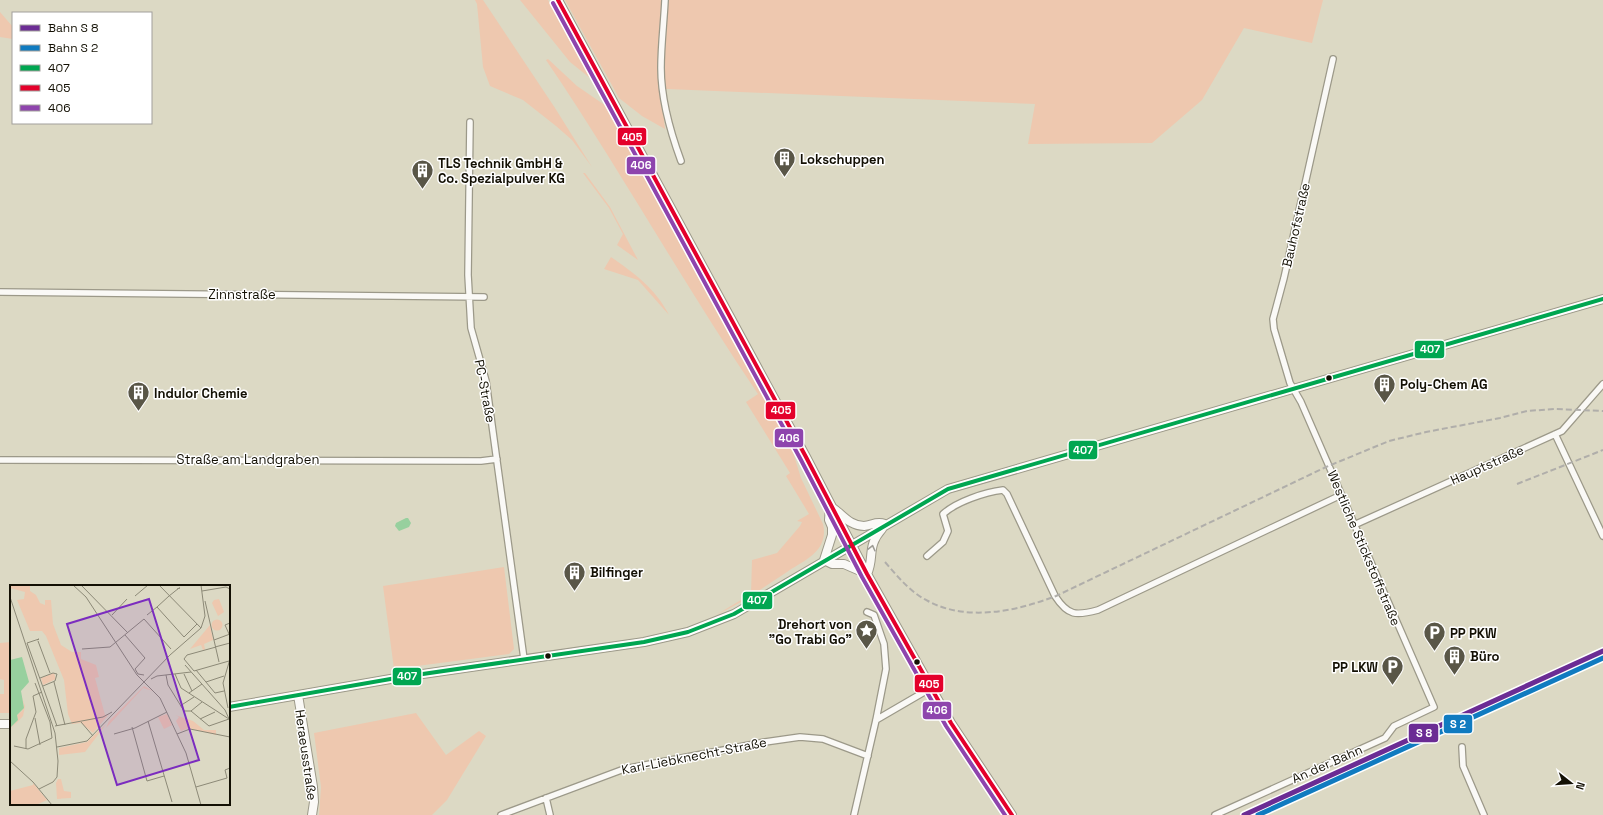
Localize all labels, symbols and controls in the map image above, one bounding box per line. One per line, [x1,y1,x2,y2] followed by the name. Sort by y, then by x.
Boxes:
[12,12,152,124] legend
[48,20,99,36] text: Bahn S 8
[48,40,98,56] text: Bahn S 2
[48,60,70,76] text: 407
[48,80,70,96] text: 405
[48,100,71,116] text: 406
[617,127,647,146] line badge: 405
[622,130,643,144] text: 405
[771,146,797,179] building icon: Lokschuppen
[800,151,885,168] place label: Lokschuppen
[438,155,565,187] place label: TLS Technik GmbH & Co. Spezialpulver KG
[626,156,656,175] line badge: 406
[410,157,436,190] building icon: TLS Technik GmbH & Co. Spezialpulver KG
[631,158,652,172] text: 406
[1278,181,1314,269] street label: Bauhofstraße
[208,286,276,303] street label: Zinnstraße
[1414,340,1445,359] line badge: 407
[1420,342,1440,356] text: 407
[471,358,499,424] street label: PC-Straße
[1372,371,1398,404] building icon: Poly-Chem AG
[1324,373,1334,383] unlabelled marker
[1400,376,1488,393] place label: Poly-Chem AG
[125,380,151,413] building icon: Indulor Chemie
[154,385,248,402] place label: Indulor Chemie
[765,401,796,420] line badge: 405
[771,403,792,417] text: 405
[774,428,804,448] line badge: 406
[779,431,800,445] text: 406
[1068,440,1098,460] line badge: 407
[1448,441,1526,489] street label: Hauptstraße
[1073,443,1093,457] text: 407
[177,451,319,468] street label: Straße am Landgraben
[1324,468,1404,628] street label: Westliche Stickstoffstraße
[867,544,875,551] one-way arrow
[561,559,587,592] building icon: Bilfinger
[590,564,643,581] place label: Bilfinger
[10,585,230,805] inset map
[742,591,773,610] line badge: 407
[747,593,767,607] text: 407
[769,616,852,648] place label: Drehort von "Go Trabi Go"
[854,618,880,651] place icon: Drehort von "Go Trabi Go"
[1422,620,1448,653] parking icon: PP PKW
[1450,625,1497,642] place label: PP PKW
[1442,643,1468,676] building icon: Büro
[1470,648,1500,665] place label: Büro
[543,651,553,661] unlabelled marker
[1380,654,1406,687] parking icon: PP LKW
[912,657,922,667] unlabelled marker
[1332,659,1378,676] place label: PP LKW
[392,667,422,686] line badge: 407
[397,669,417,683] text: 407
[914,674,944,693] line badge: 405
[919,677,940,691] text: 405
[922,701,952,720] line badge: 406
[927,703,948,717] text: 406
[291,709,321,801] street label: Heraeusstraße
[1443,714,1473,734] line badge: S 2
[1450,717,1466,731] text: S 2
[1408,723,1439,743] line badge: S 8
[1416,726,1432,740] text: S 8
[620,734,768,778] street label: Karl-Liebknecht-Straße
[1289,741,1365,787] street label: An der Bahn
[1551,763,1591,803] north arrow
[1573,780,1588,791] text: N

